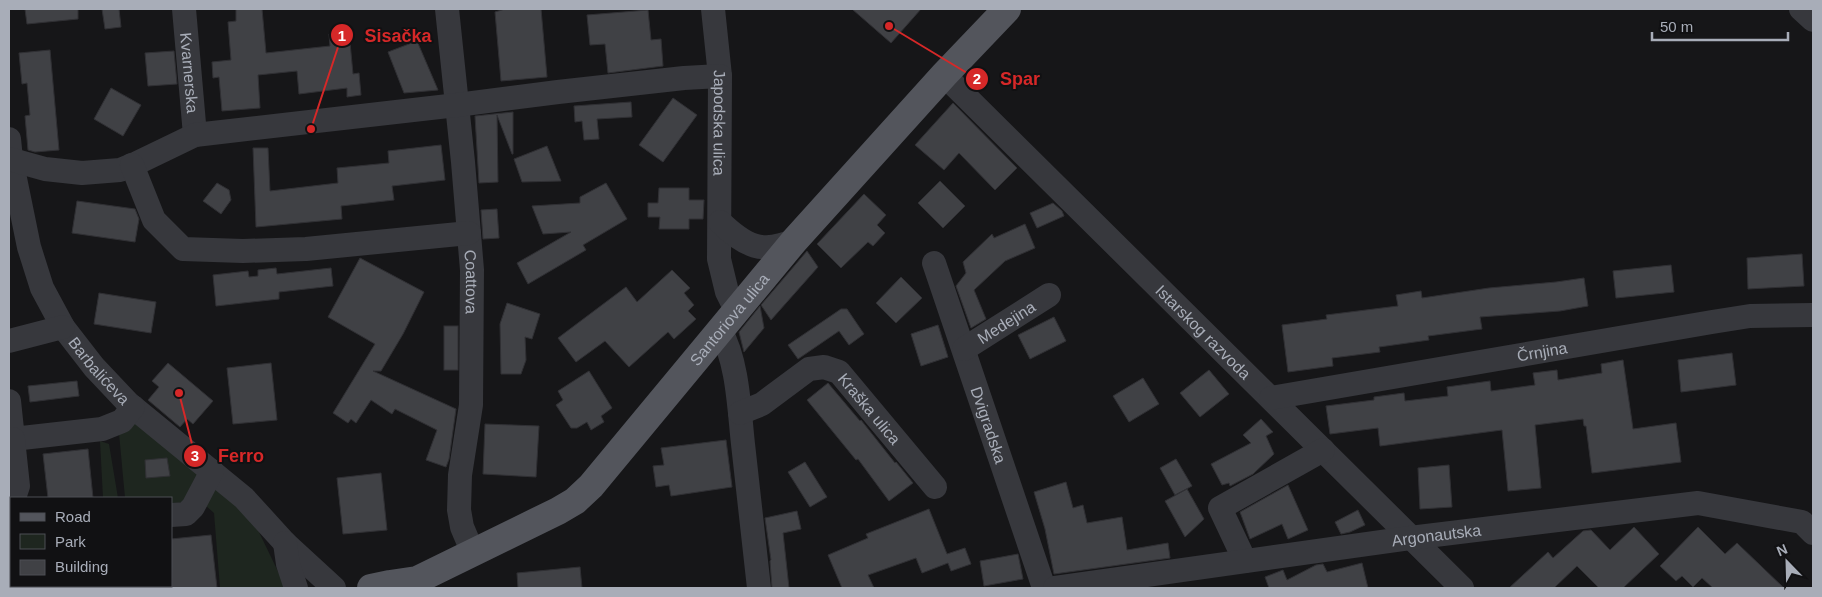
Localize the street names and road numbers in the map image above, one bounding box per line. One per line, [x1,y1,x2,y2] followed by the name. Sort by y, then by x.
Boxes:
[178,32,202,114] street label: Kvarnerska
[711,69,729,176] street label: Japodska ulica
[462,249,480,314] street label: Coattova
[686,270,772,369] street label: Santoriova ulica
[1152,281,1254,382] street label: Istarskog razvoda
[974,298,1038,347] street label: Medejina
[65,334,133,408] street label: Barbalićeva
[1515,339,1569,364] street label: Črnjina
[835,370,904,448] street label: Kraška ulica
[968,384,1010,466] street label: Dvigradska
[1391,521,1482,549] street label: Argonautska

